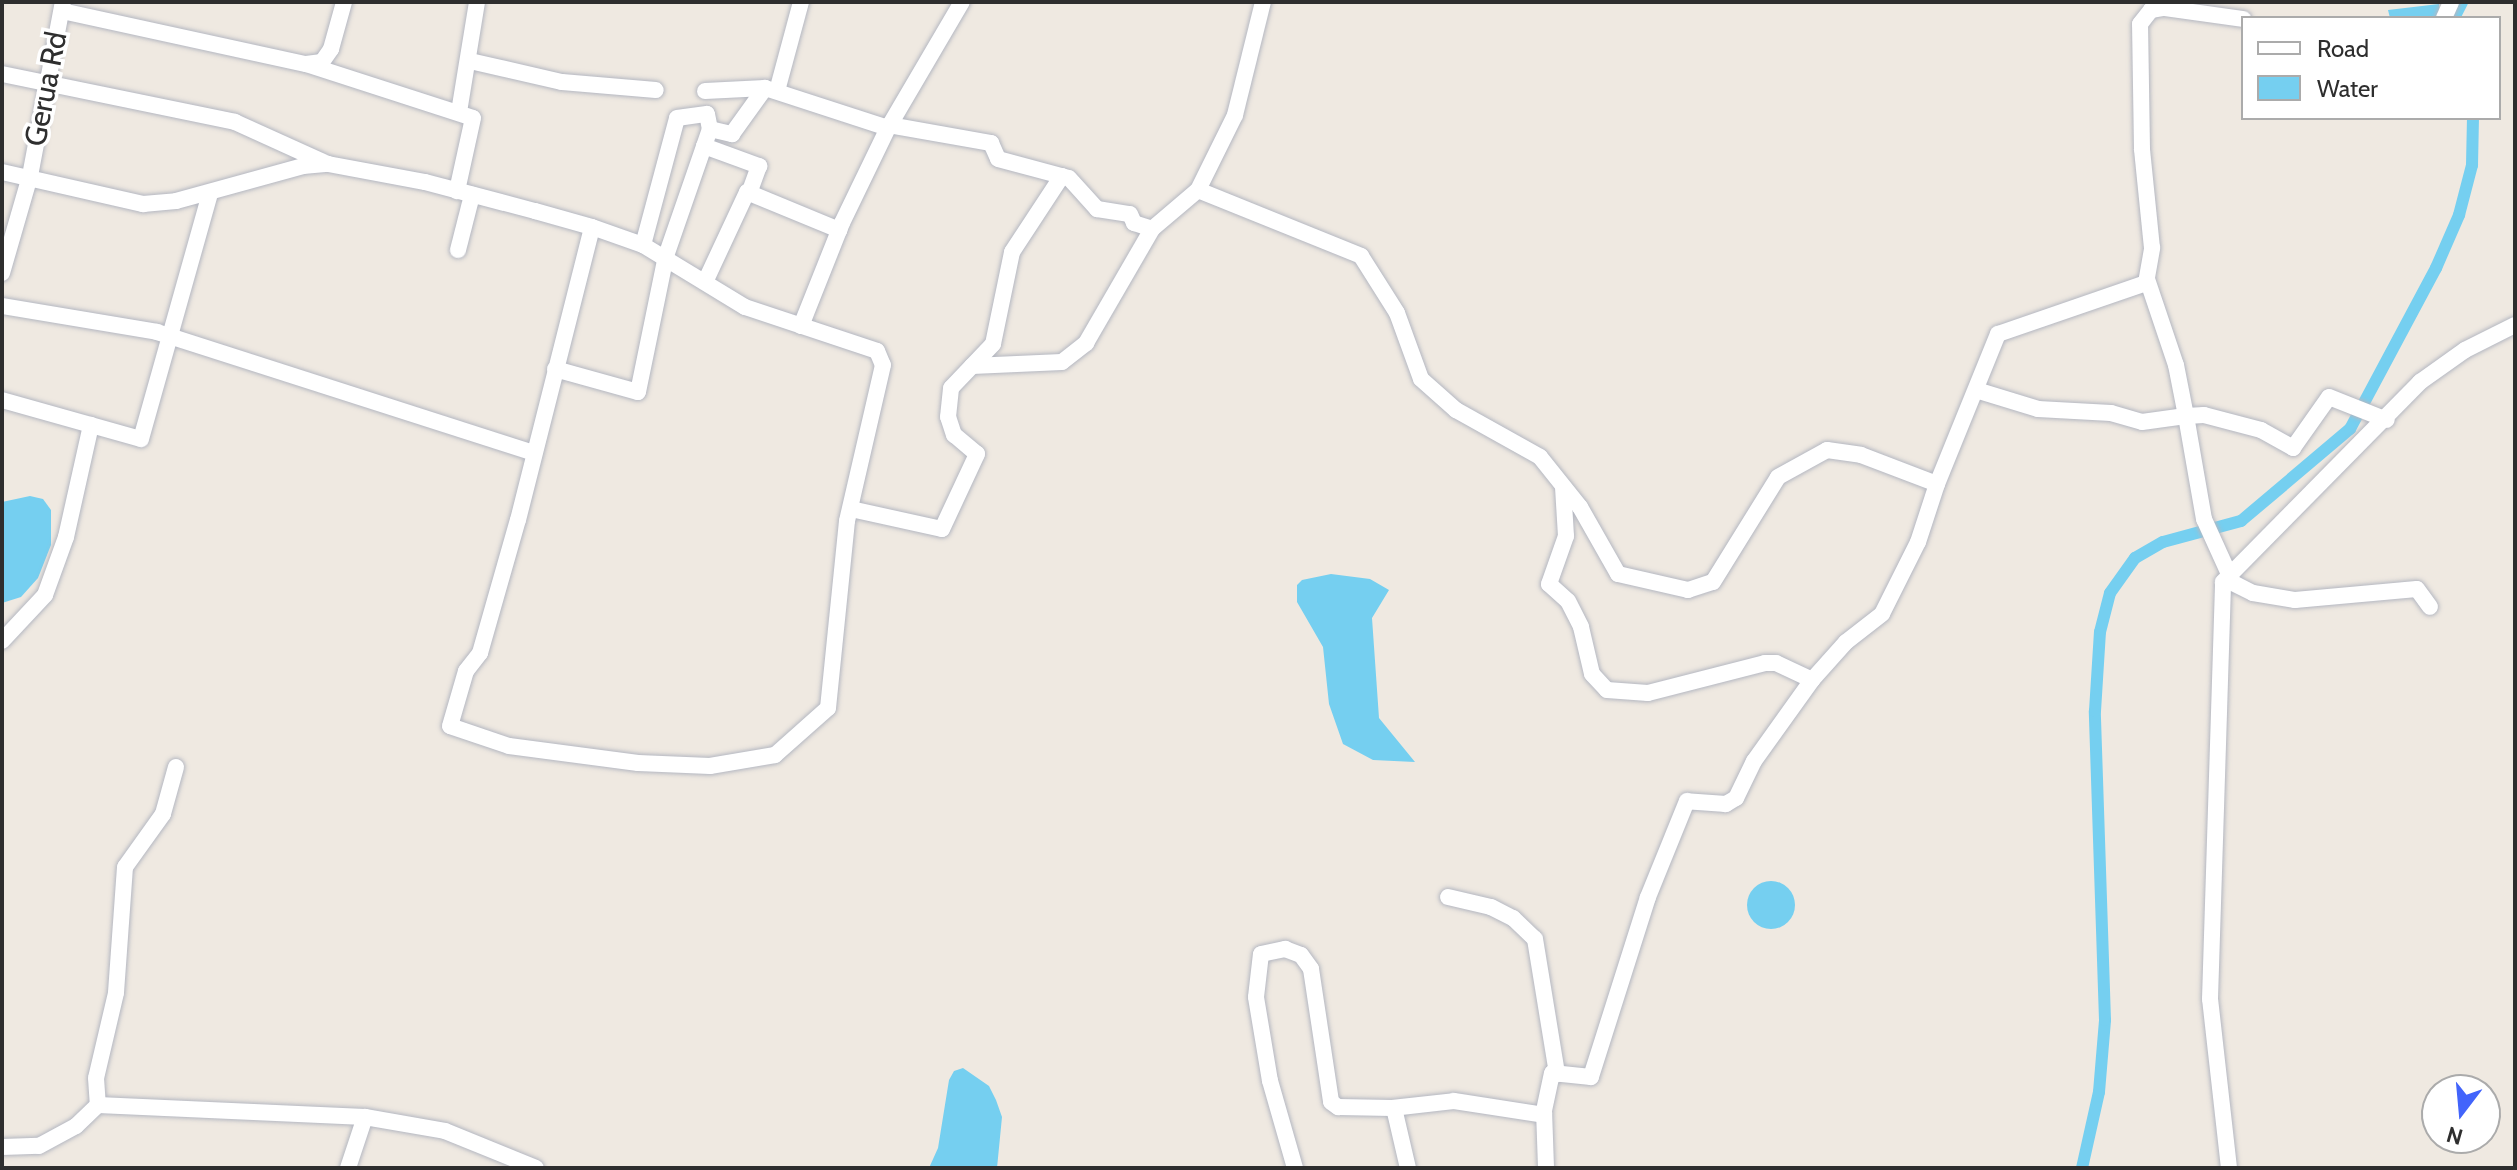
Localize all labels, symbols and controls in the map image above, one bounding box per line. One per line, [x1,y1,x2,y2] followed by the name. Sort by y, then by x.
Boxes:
[2241,16,2501,120] legend
[17,29,75,149] street label: Gerua Rd
[2317,34,2369,63] text: Road
[2317,74,2378,103] text: Water
[2421,1074,2501,1154] north arrow
[2444,1121,2466,1151] text: N

